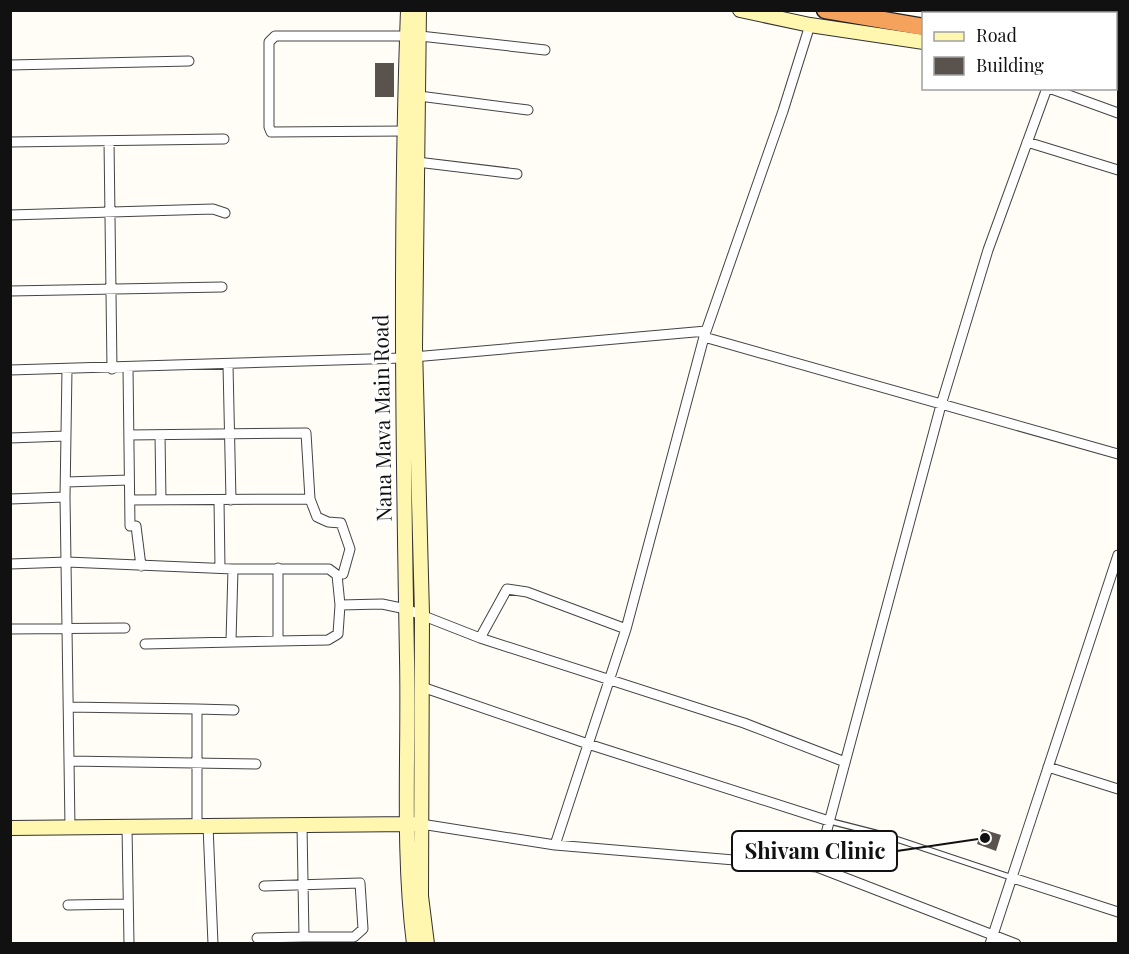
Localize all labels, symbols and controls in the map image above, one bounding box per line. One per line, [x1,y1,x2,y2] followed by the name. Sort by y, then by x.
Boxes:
[922,12,1117,90] legend
[976,23,1017,47] text: Road
[976,53,1044,77] text: Building
[365,314,397,522] street label: Nana Mava Main Road
[732,831,897,871] callout: Shivam Clinic
[745,835,886,865] text: Shivam Clinic

